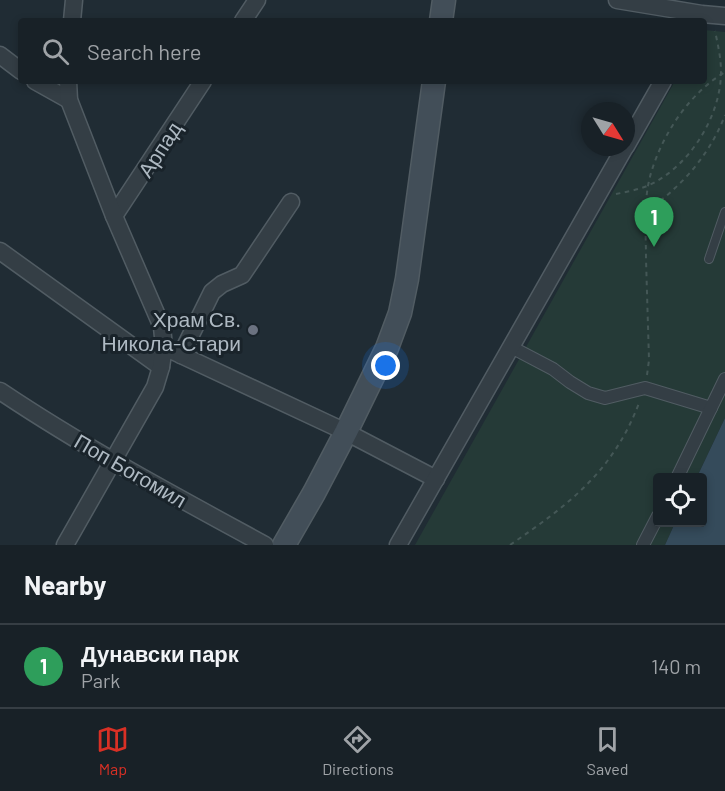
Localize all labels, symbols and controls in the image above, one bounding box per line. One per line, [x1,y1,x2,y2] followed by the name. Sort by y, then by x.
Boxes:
[18,18,707,84] search box
[39,35,72,68] icon: search
[87,38,201,64] text: Search here
[581,102,635,156] north arrow
[132,117,186,181] street label: Арпад
[634,198,674,247] pin: 1
[102,306,241,355] place label: Храм Св. Никола-Стари
[246,323,260,337] marker: Храм Св. Никола-Стари
[371,351,400,380] your location
[71,428,191,512] street label: Поп Богомил
[653,473,707,527] map controls
[653,473,707,527] button: locate
[24,569,106,600] text: Nearby
[81,640,239,666] text: Дунавски парк
[40,654,47,678] text: 1
[651,654,701,678] text: 140 m
[81,668,120,692] text: Park
[96,723,129,778] tab: Map
[322,723,394,778] tab: Directions
[587,723,629,778] tab: Saved

